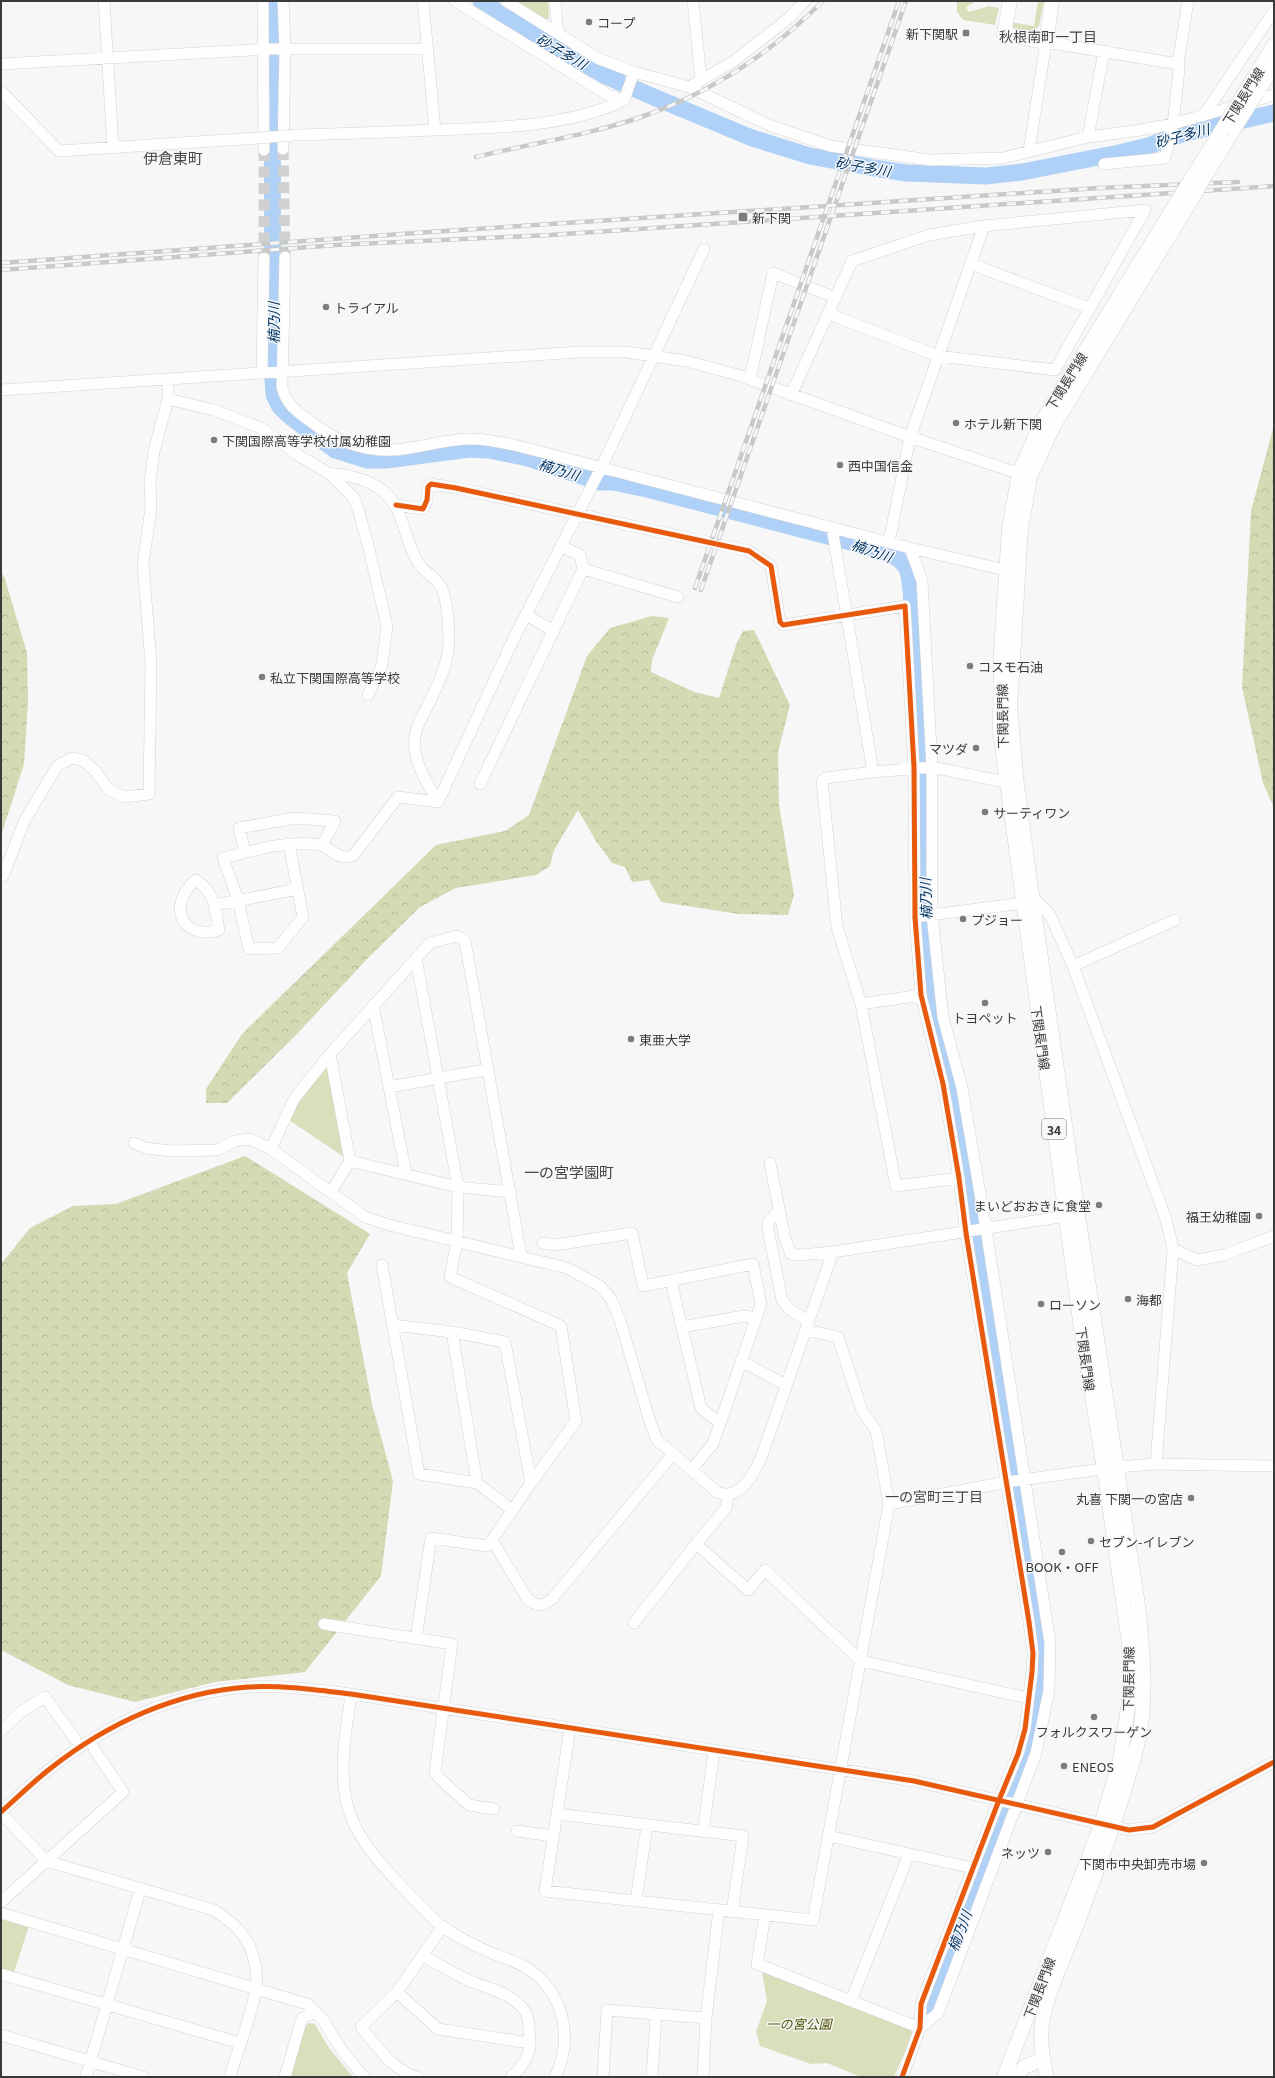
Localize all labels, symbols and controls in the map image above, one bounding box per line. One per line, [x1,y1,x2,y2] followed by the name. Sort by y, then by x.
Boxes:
[597,13,635,32] place label: コープ
[584,17,594,27] marker: コープ
[906,24,958,43] place label: 新下関駅
[999,26,1097,46] district label: 秋根南町一丁目
[533,28,593,75] water label: 砂子多川
[961,28,971,38] marker: 新下関駅
[1218,63,1268,129] street label: 下関長門線
[1152,118,1214,152] water label: 砂子多川
[143,147,203,168] district label: 伊倉東町
[834,151,894,181] water label: 砂子多川
[752,208,791,227] place label: 新下関
[737,211,749,223] marker: 新下関
[334,298,399,317] place label: トライアル
[263,300,283,344] water label: 楠乃川
[321,302,331,312] marker: トライアル
[1041,348,1091,414] street label: 下関長門線
[964,414,1042,433] place label: ホテル新下関
[951,418,961,428] marker: ホテル新下関
[222,431,391,450] place label: 下関国際高等学校付属幼稚園
[209,435,219,445] marker: 下関国際高等学校付属幼稚園
[536,453,584,485] water label: 楠乃川
[848,456,913,475] place label: 西中国信金
[835,460,845,470] marker: 西中国信金
[849,534,897,567] water label: 楠乃川
[978,657,1043,676] place label: コスモ石油
[965,661,975,671] marker: コスモ石油
[270,668,400,687] place label: 私立下関国際高等学校
[257,672,267,682] marker: 私立下関国際高等学校
[992,683,1012,749] street label: 下関長門線
[929,739,968,758] place label: マツダ
[971,743,981,753] marker: マツダ
[993,803,1070,822] place label: サーティワン
[980,807,990,817] marker: サーティワン
[914,876,936,920] water label: 楠乃川
[971,910,1023,929] place label: プジョー
[958,914,968,924] marker: プジョー
[980,998,990,1008] marker: トヨペット
[1027,1004,1055,1072] street label: 下関長門線
[952,1008,1018,1027] place label: トヨペット
[639,1030,691,1049] place label: 東亜大学
[626,1034,636,1044] marker: 東亜大学
[1042,1119,1066,1139] road number: 34
[524,1161,614,1182] district label: 一の宮学園町
[974,1196,1091,1215] place label: まいどおおきに食堂
[1094,1200,1104,1210] marker: まいどおおきに食堂
[1186,1207,1251,1226] place label: 福王幼稚園
[1254,1211,1264,1221] marker: 福王幼稚園
[1136,1290,1162,1309] place label: 海都
[1123,1294,1133,1304] marker: 海都
[1049,1295,1101,1314] place label: ローソン
[1036,1299,1046,1309] marker: ローソン
[1072,1325,1100,1393] street label: 下関長門線
[885,1486,983,1506] district label: 一の宮町三丁目
[1076,1489,1183,1508] place label: 丸喜 下関一の宮店
[1186,1493,1196,1503] marker: 丸喜 下関一の宮店
[1099,1532,1195,1551] place label: セブン-イレブン
[1086,1536,1096,1546] marker: セブン-イレブン
[1057,1547,1067,1557] marker: BOOK・OFF
[1025,1557,1099,1576] place label: BOOK・OFF
[1118,1646,1138,1712] street label: 下関長門線
[1089,1712,1099,1722] marker: フォルクスワーゲン
[1036,1722,1152,1741] place label: フォルクスワーゲン
[1072,1757,1114,1776] place label: ENEOS
[1059,1761,1069,1771] marker: ENEOS
[1001,1843,1040,1862] place label: ネッツ
[1043,1847,1053,1857] marker: ネッツ
[1079,1854,1196,1873] place label: 下関市中央卸売市場
[1199,1858,1209,1868] marker: 下関市中央卸売市場
[942,1906,977,1954] water label: 楠乃川
[1018,1954,1060,2022] street label: 下関長門線
[766,2014,833,2033] park label: 一の宮公園

